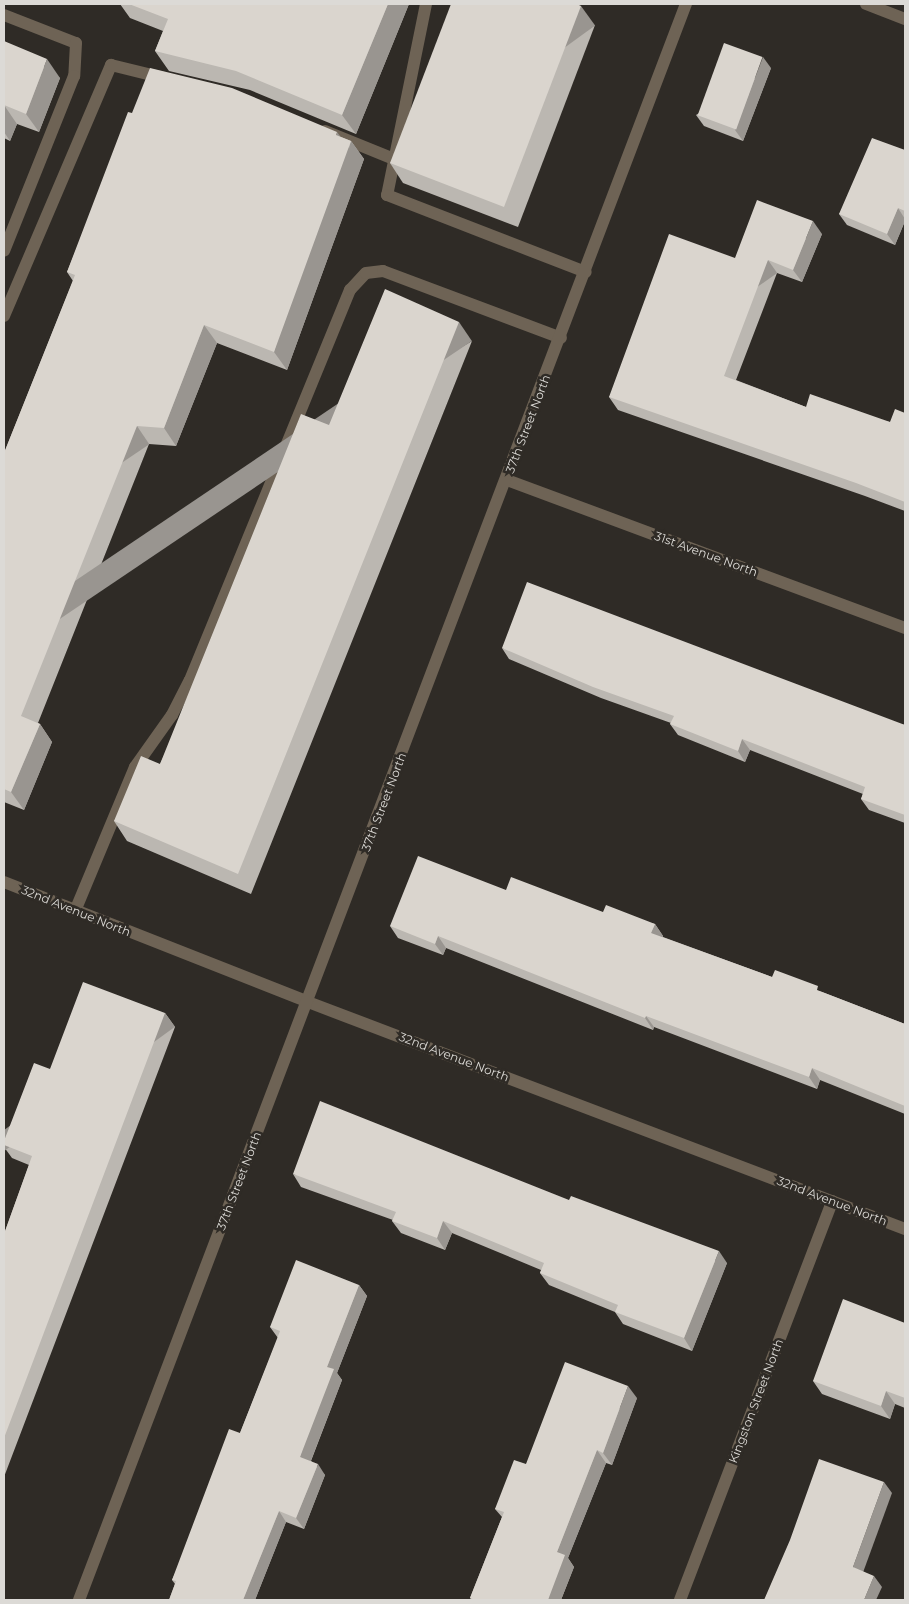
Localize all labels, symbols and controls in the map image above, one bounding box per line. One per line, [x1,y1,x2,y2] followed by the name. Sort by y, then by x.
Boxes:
[503,373,553,475] street label: 37th Street North
[652,529,760,579] street label: 31st Avenue North
[359,751,409,853] street label: 37th Street North
[19,882,133,940] street label: 32nd Avenue North
[397,1029,511,1085] street label: 32nd Avenue North
[214,1130,264,1232] street label: 37th Street North
[775,1173,889,1229] street label: 32nd Avenue North
[726,1337,786,1465] street label: Kingston Street North

